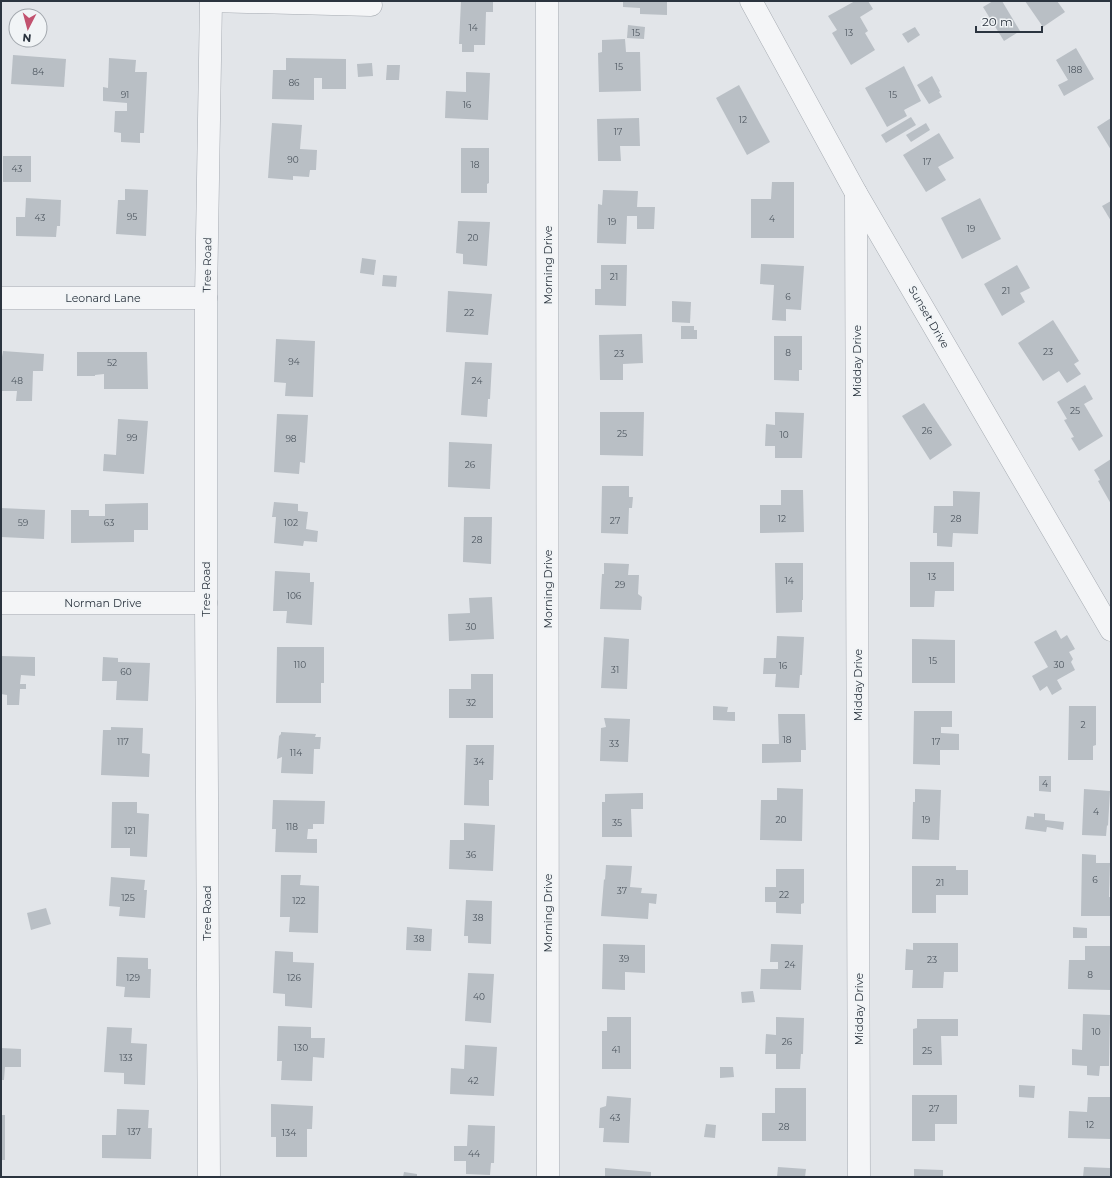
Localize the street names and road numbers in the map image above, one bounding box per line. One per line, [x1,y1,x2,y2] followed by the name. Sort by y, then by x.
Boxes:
[541,225,555,304] street label: Morning Drive
[200,237,214,293] street label: Tree Road
[905,283,953,351] street label: Sunset Drive
[65,291,141,305] street label: Leonard Lane
[850,324,864,397] street label: Midday Drive
[541,549,555,628] street label: Morning Drive
[199,561,213,617] street label: Tree Road
[64,596,142,610] street label: Norman Drive
[851,648,865,721] street label: Midday Drive
[541,873,555,952] street label: Morning Drive
[200,885,214,941] street label: Tree Road
[852,972,866,1045] street label: Midday Drive

